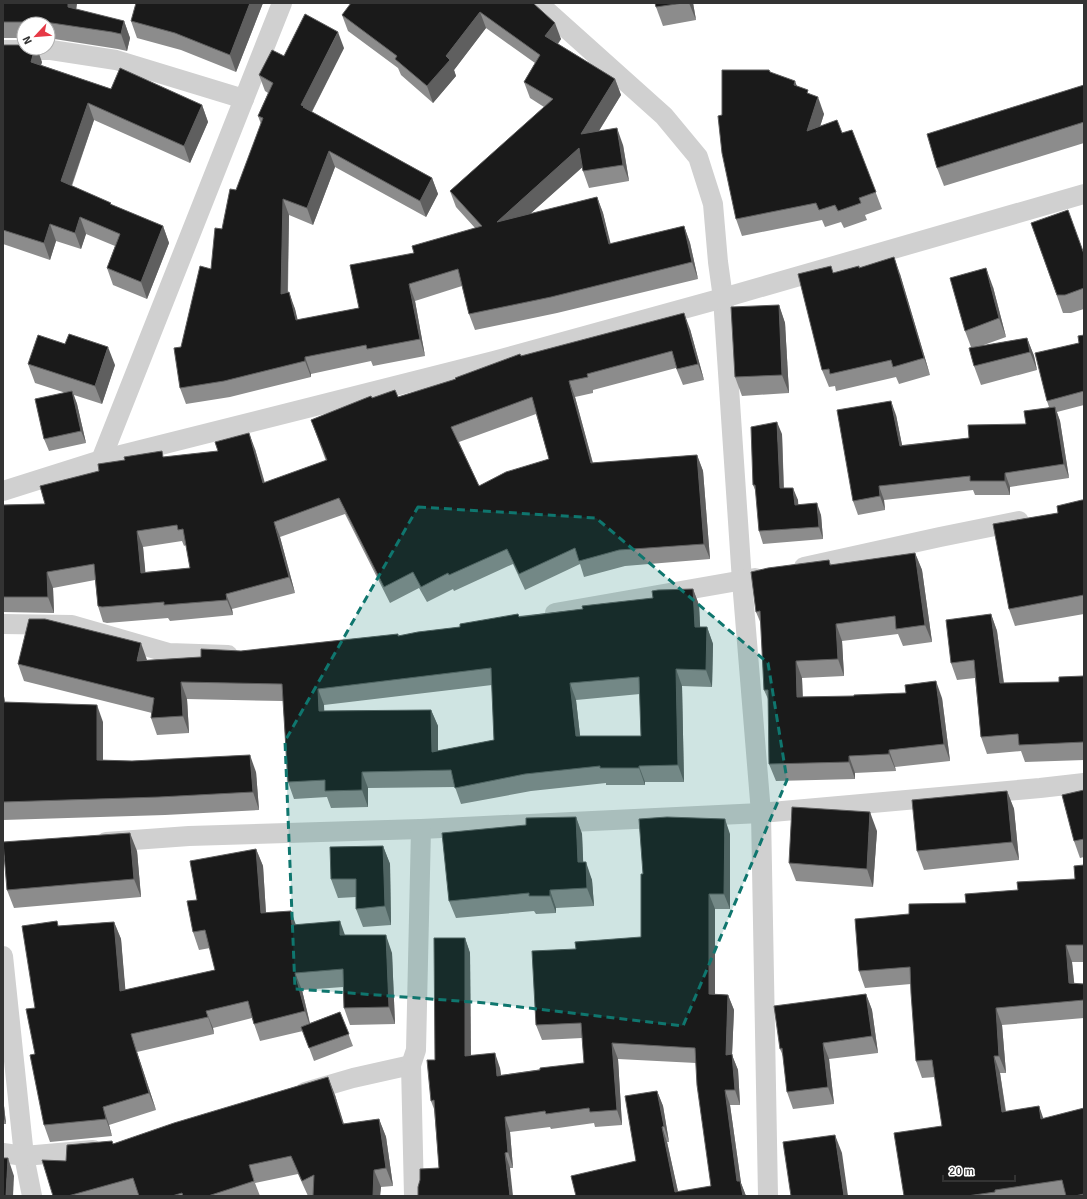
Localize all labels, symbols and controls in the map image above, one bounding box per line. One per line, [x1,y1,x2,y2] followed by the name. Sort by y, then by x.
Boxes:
[16,16,56,56] north arrow
[20,34,35,46] text: N
[943,1157,1015,1183] scale bar
[949,1164,974,1179] text: 20 m

